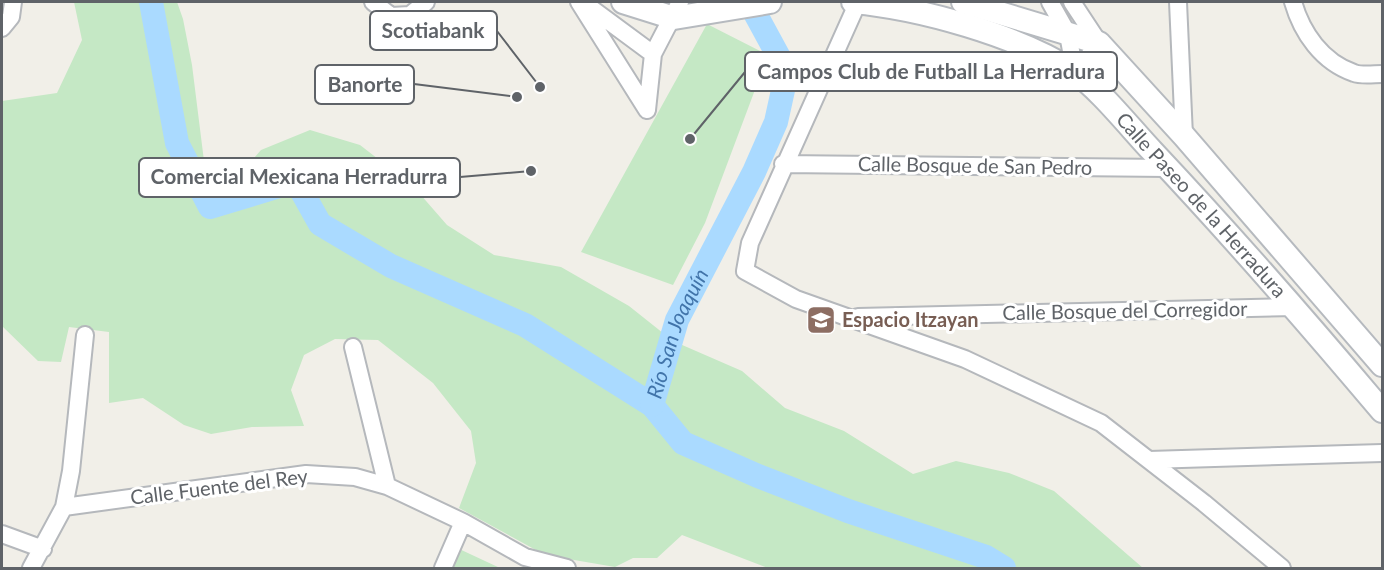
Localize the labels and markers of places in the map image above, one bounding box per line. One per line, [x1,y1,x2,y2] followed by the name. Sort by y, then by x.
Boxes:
[370,11,497,50] callout: Scotiabank
[745,52,1117,91] callout: Campos Club de Futball La Herradura
[315,65,414,104] callout: Banorte
[139,158,460,197] callout: Comercial Mexicana Herradurra
[805,304,837,336] school or university icon: Espacio Itzayan
[842,307,979,331] place label: Espacio Itzayan

